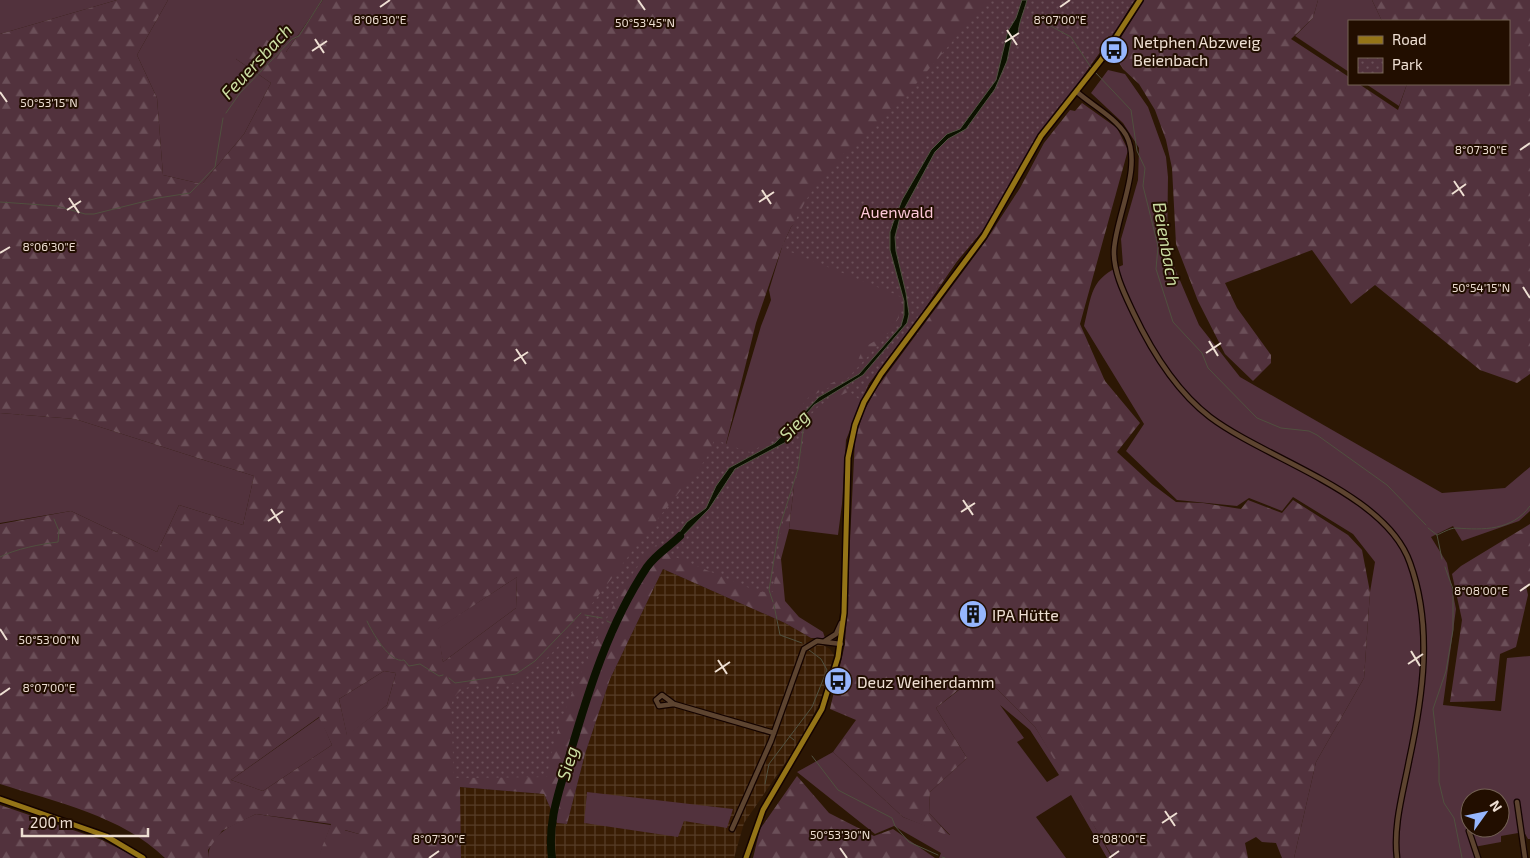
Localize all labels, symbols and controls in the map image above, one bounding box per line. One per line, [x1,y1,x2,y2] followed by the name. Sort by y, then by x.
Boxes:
[353,12,407,26] text: 8°06'30"E
[1034,12,1087,26] text: 8°07'00"E
[615,15,675,29] text: 50°53'45"N
[216,19,296,103] water label: Feuersbach
[1348,20,1510,85] legend
[1392,30,1427,48] text: Road
[1133,32,1261,69] place label: Netphen Abzweig Beienbach
[1099,35,1129,65] bus stop icon: Netphen Abzweig Beienbach
[1392,55,1423,73] text: Park
[20,95,78,109] text: 50°53'15"N
[1455,142,1507,156] text: 8°07'30"E
[1149,200,1185,288] water label: Beienbach
[861,202,933,221] park label: Auenwald
[22,239,76,253] text: 8°06'30"E
[1452,280,1510,294] text: 50°54'15"N
[774,405,814,445] water label: Sieg
[1454,583,1508,597] text: 8°08'00"E
[958,599,988,629] building icon: IPA Hütte
[992,605,1059,624] place label: IPA Hütte
[19,632,79,646] text: 50°53'00"N
[823,666,853,696] bus stop icon: Deuz Weiherdamm
[857,672,994,691] place label: Deuz Weiherdamm
[23,680,76,694] text: 8°07'00"E
[551,743,583,783] water label: Sieg
[1460,788,1510,838] north arrow
[1486,797,1506,815] text: N
[22,806,149,838] scale bar
[30,813,73,831] text: 200 m
[810,827,870,841] text: 50°53'30"N
[413,831,465,845] text: 8°07'30"E
[1092,831,1146,845] text: 8°08'00"E

